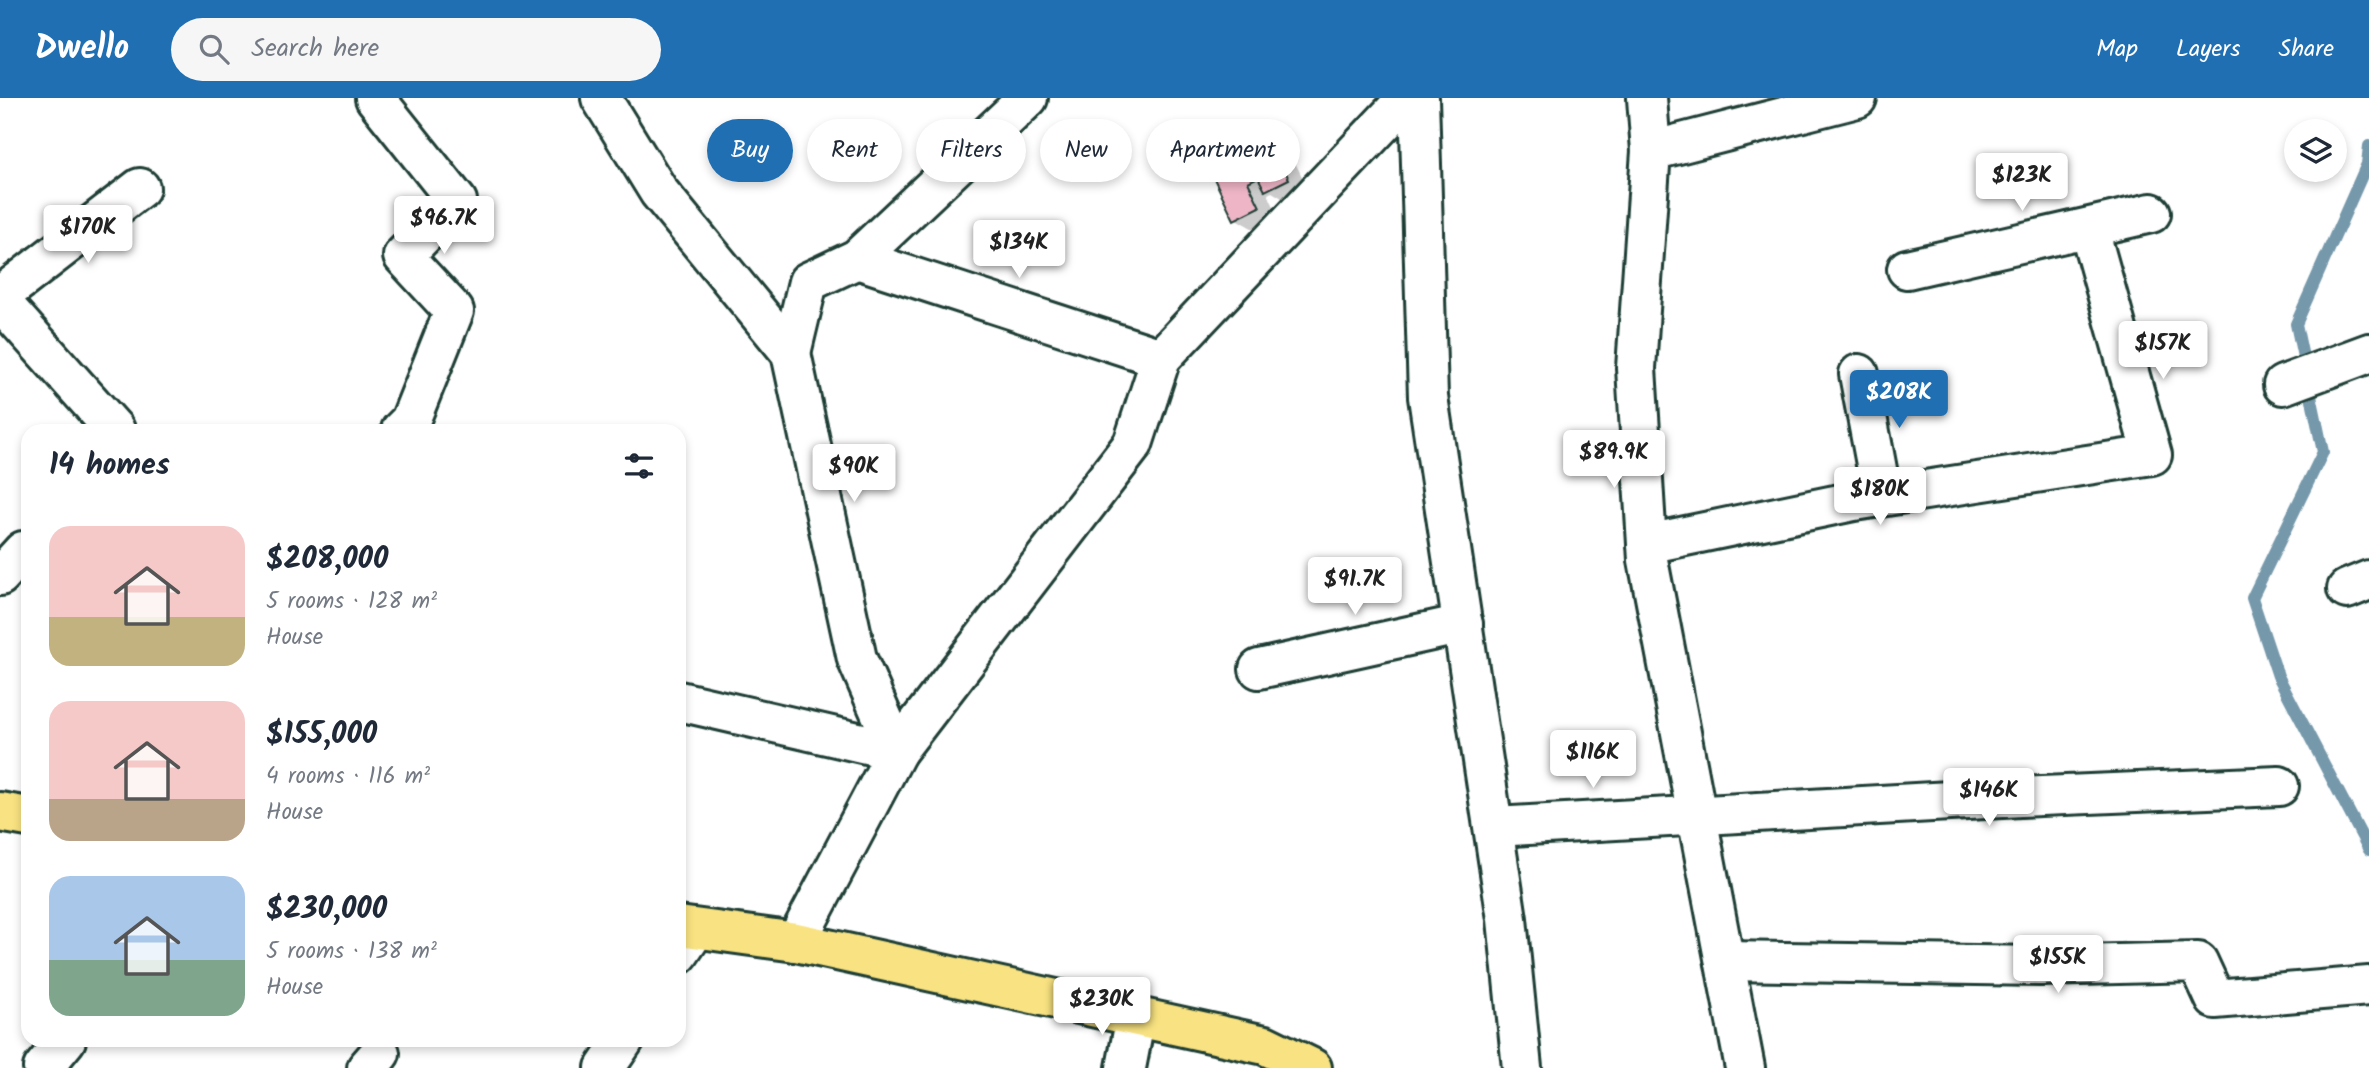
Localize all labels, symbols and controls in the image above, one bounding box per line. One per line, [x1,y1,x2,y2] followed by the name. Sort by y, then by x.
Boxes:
[171,18,661,81] search box
[35,23,129,76] text: Dwello
[251,28,379,70] text: Search here
[195,30,233,68] icon: search
[2096,30,2138,69] text: Map
[2176,30,2240,69] text: Layers
[2278,30,2334,69] text: Share
[707,119,793,182] chip: Buy
[807,119,902,182] chip: Rent
[916,119,1026,182] chip: Filters
[1040,119,1132,182] chip: New
[1146,119,1300,182] chip: Apartment
[2284,119,2347,182] map controls
[2284,119,2347,182] button: layers
[1973,153,2071,213] pin: $123K
[1992,158,2052,194] text: $123K
[387,197,501,256] pin: $96.7K
[410,201,478,237] text: $96.7K
[39,206,137,265] pin: $170K
[59,210,117,246] text: $170K
[970,220,1068,280] pin: $134K
[989,225,1049,261] text: $134K
[2114,322,2212,381] pin: $157K
[2135,326,2191,362] text: $157K
[1850,370,1948,430] pin: $208K
[1866,375,1932,411] text: $208K
[1557,430,1671,490] pin: $89.9K
[1579,435,1649,471] text: $89.9K
[49,442,170,490] text: 14 homes
[813,444,895,504] pin: $90K
[620,447,658,485] icon: filters
[829,449,879,485] text: $90K
[1831,468,1929,527] pin: $180K
[1850,472,1910,508] text: $180K
[266,536,388,584] text: $208,000
[105,554,189,638] icon: home
[1298,558,1412,617] pin: $91.7K
[1324,562,1386,598] text: $91.7K
[266,584,437,620] text: 5 rooms · 128 m²
[266,620,323,656] text: House
[266,711,377,759] text: $155,000
[105,729,189,813] icon: home
[1544,730,1642,790] pin: $116K
[1566,735,1620,771] text: $116K
[266,759,430,795] text: 4 rooms · 116 m²
[1940,768,2038,828] pin: $146K
[1959,773,2019,809] text: $146K
[266,795,323,831] text: House
[266,886,387,934] text: $230,000
[105,904,189,988] icon: home
[266,934,437,970] text: 5 rooms · 138 m²
[2009,936,2107,995] pin: $155K
[2029,940,2087,976] text: $155K
[266,970,323,1006] text: House
[1053,978,1151,1037] pin: $230K
[1069,982,1135,1018] text: $230K

